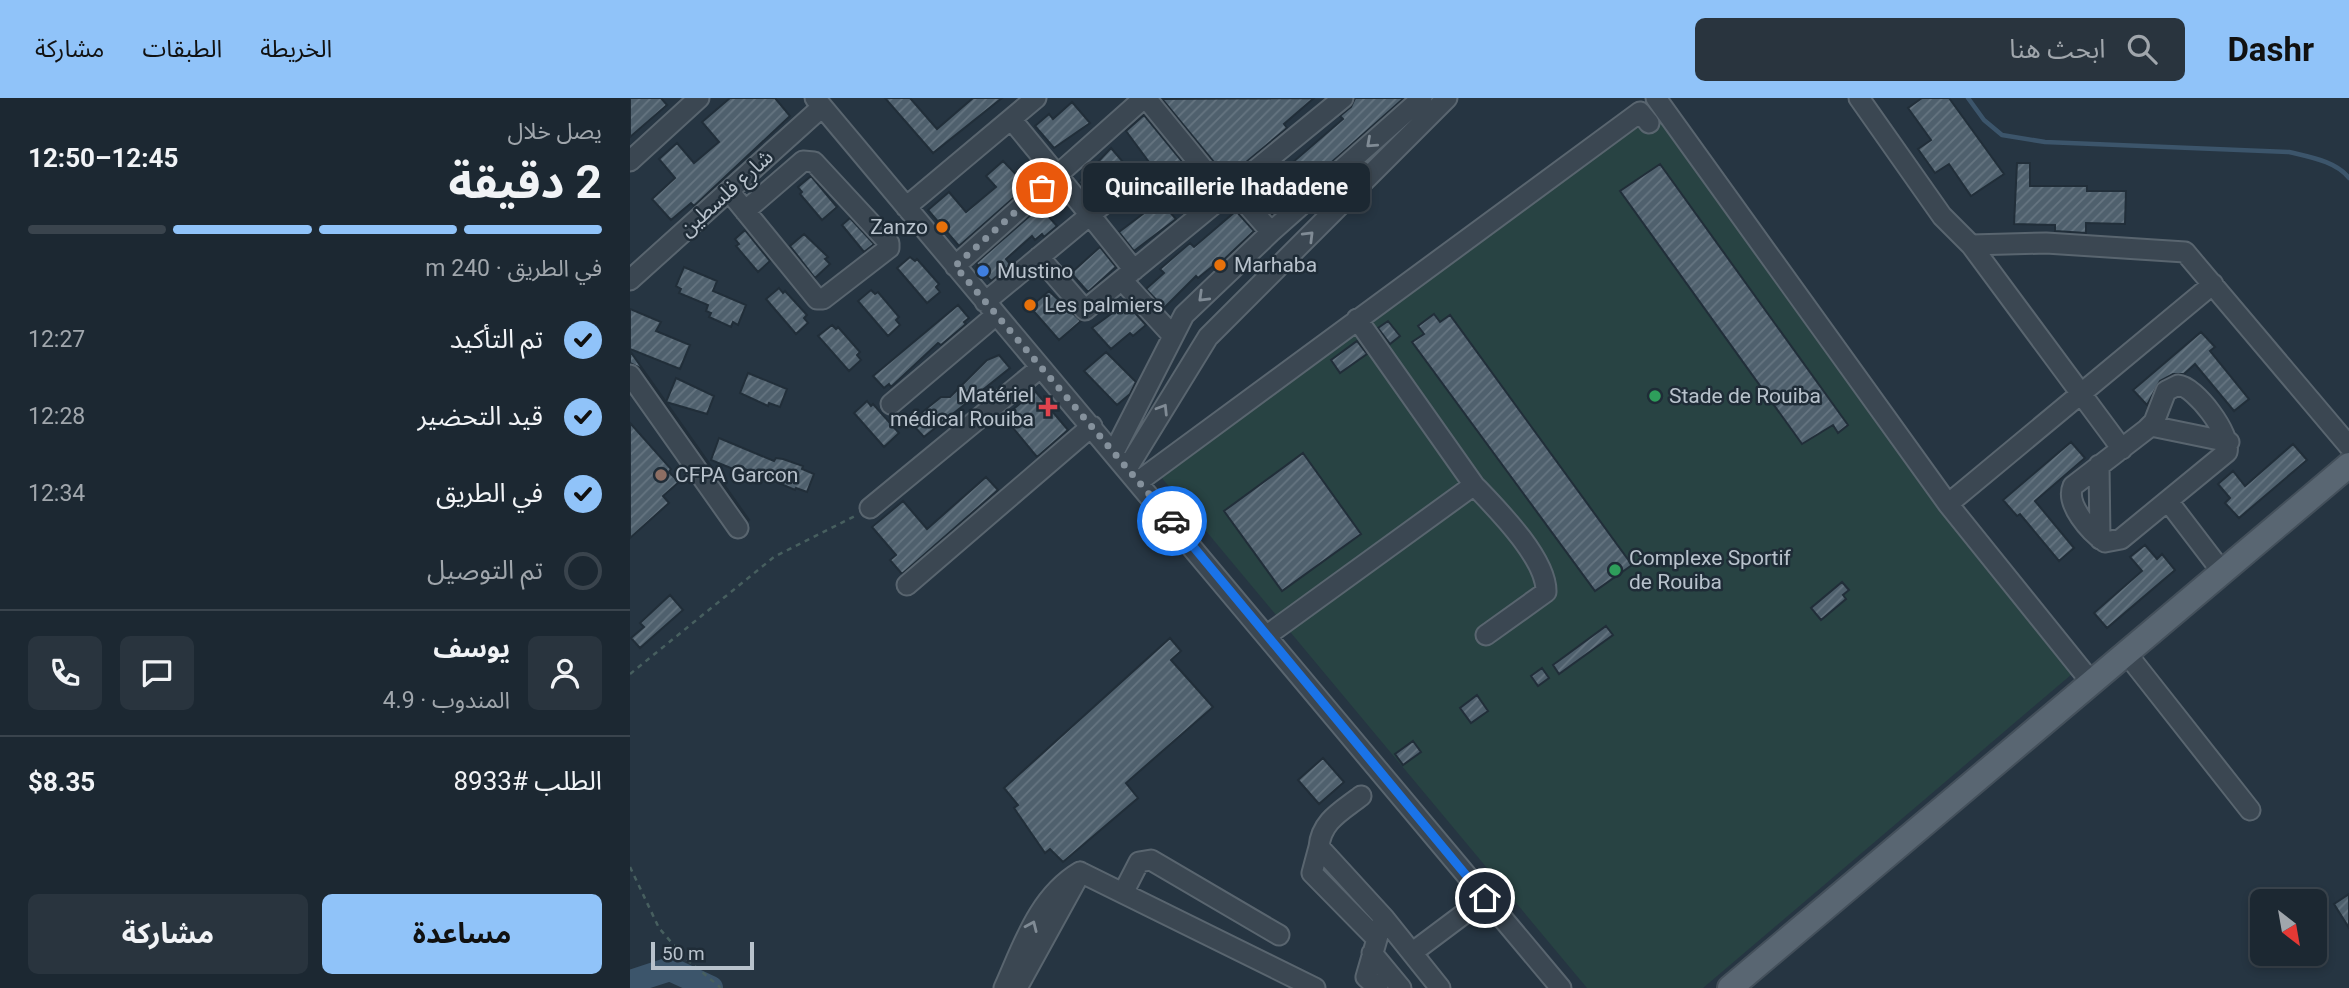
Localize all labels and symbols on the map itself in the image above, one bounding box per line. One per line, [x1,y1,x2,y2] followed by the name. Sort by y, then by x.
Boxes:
[1366,135,1379,148] one-way arrow
[674,145,780,244] street label: شارع فلسطين
[1012,158,1072,218] pin
[1084,164,1371,212] callout: Quincaillerie Ihadadene
[870,215,928,239] place label: Zanzo
[934,219,950,235] marker: Zanzo
[1300,231,1313,244] one-way arrow
[1234,253,1317,277] place label: Marhaba
[1212,257,1228,273] marker: Marhaba
[997,259,1073,283] place label: Mustino
[975,263,991,279] marker: Mustino
[1198,288,1211,301] one-way arrow
[1044,293,1163,317] place label: Les palmiers
[1022,297,1038,313] marker: Les palmiers
[890,383,1034,431] place label: Matériel médical Rouiba
[1669,384,1821,408] place label: Stade de Rouiba
[1647,388,1663,404] marker: Stade de Rouiba
[1040,399,1056,415] marker: Matériel médical Rouiba
[1155,404,1168,417] one-way arrow
[675,463,798,487] place label: CFPA Garcon
[653,467,669,483] marker: CFPA Garcon
[1137,486,1207,556] courier
[1629,546,1791,594] place label: Complexe Sportif de Rouiba
[1607,562,1623,578] marker: Complexe Sportif de Rouiba
[1455,868,1515,928] pin
[2250,889,2328,966] north arrow
[1024,921,1038,933] one-way arrow
[651,939,754,971] scale bar

